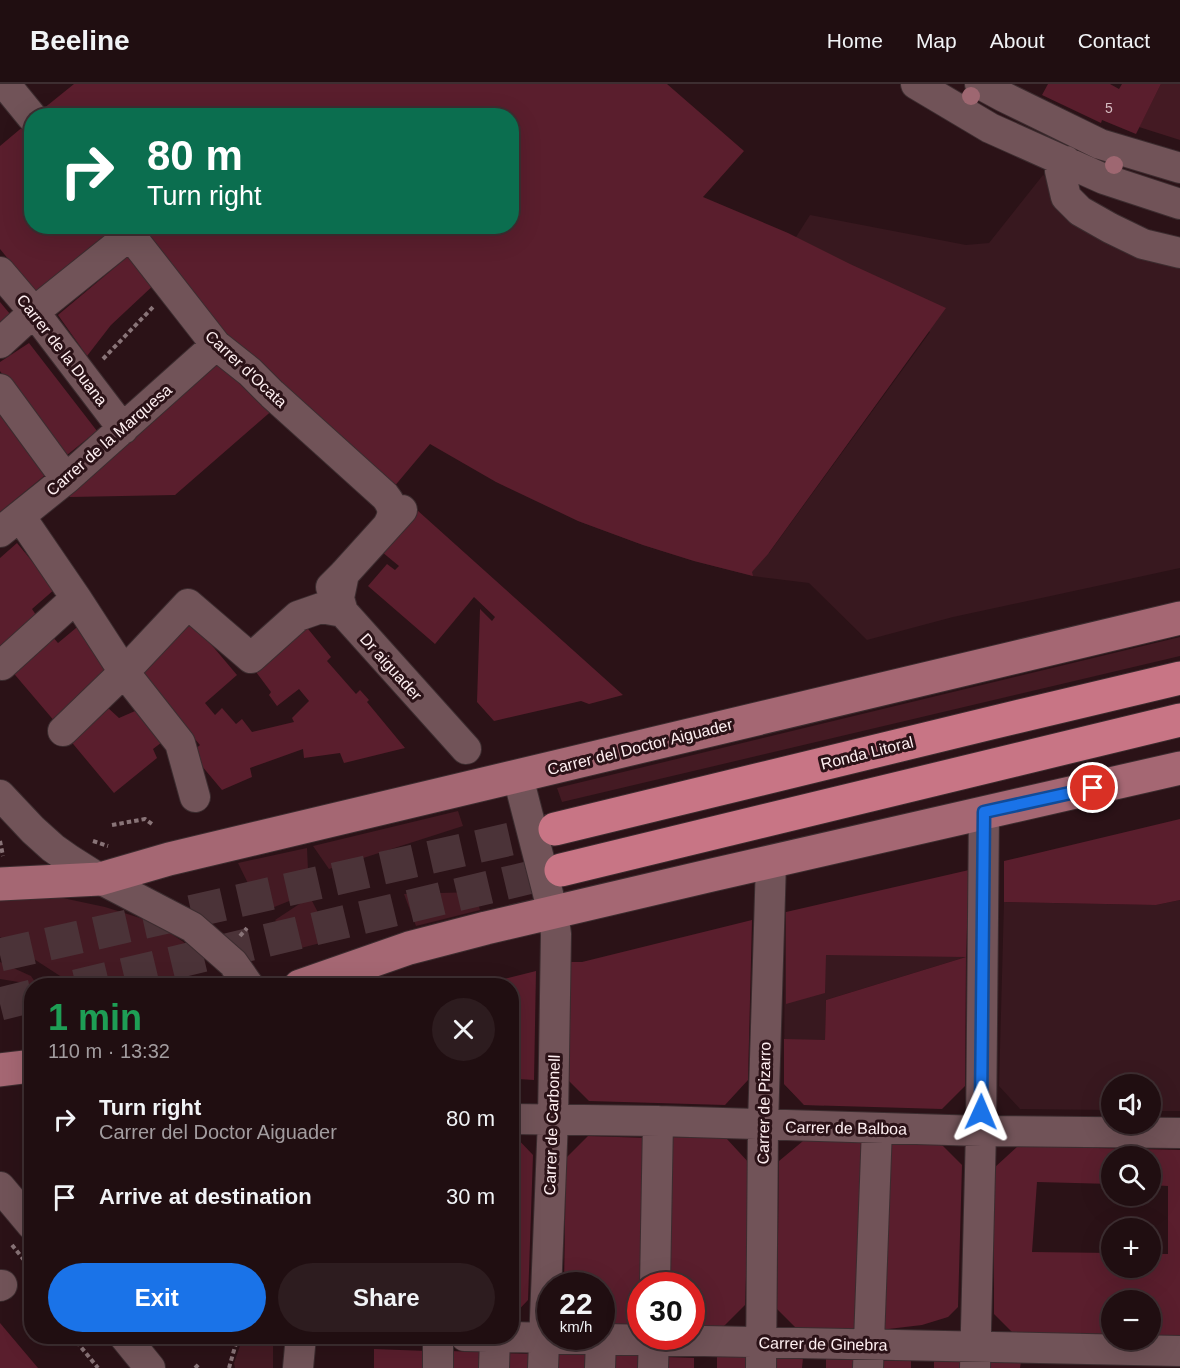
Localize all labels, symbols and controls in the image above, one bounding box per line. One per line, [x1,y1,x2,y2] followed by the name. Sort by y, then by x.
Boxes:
[30,25,130,56] text: Beeline
[827,29,883,52] text: Home
[916,29,957,52] text: Map
[990,29,1045,52] text: About
[1078,29,1150,52] text: Contact
[1105,100,1113,116] house number: 5
[48,132,126,210] icon: right
[147,132,243,179] text: 80 m
[147,181,262,211] text: Turn right
[13,291,111,409] street label: Carrer de la Duana
[202,327,290,411] street label: Carrer d'Ocata
[43,381,175,499] street label: Carrer de la Marquesa
[357,630,426,704] street label: Dr aiguader
[546,716,735,778] street label: Carrer del Doctor Aiguader
[819,733,915,773] street label: Ronda Litoral
[1067,762,1118,813] pin
[1076,771,1109,804] icon: arrive
[48,997,142,1038] text: 1 min
[432,998,495,1061] button: close
[48,1040,170,1062] text: 110 m · 13:32
[754,1041,774,1164] street label: Carrer de Pizarro
[541,1054,563,1196] street label: Carrer de Carbonell
[1101,1074,1161,1350] map controls
[1101,1074,1161,1134] button: sound
[949,1080,1013,1144] position arrow
[99,1095,201,1120] text: Turn right
[48,1103,81,1136] icon: right
[446,1106,495,1131] text: 80 m
[785,1118,907,1138] street label: Carrer de Balboa
[99,1121,337,1143] text: Carrer del Doctor Aiguader
[1101,1146,1161,1206] button: search
[48,1181,81,1214] icon: arrive
[99,1184,312,1209] text: Arrive at destination
[446,1184,495,1209] text: 30 m
[1101,1218,1161,1278] button: +
[48,1263,266,1332] button: Exit
[278,1263,495,1332] button: Share
[627,1272,705,1350] speed limit sign: 30
[559,1287,593,1320] text: 22
[1101,1290,1161,1350] button: −
[560,1318,592,1335] text: km/h
[758,1334,888,1354] street label: Carrer de Ginebra

